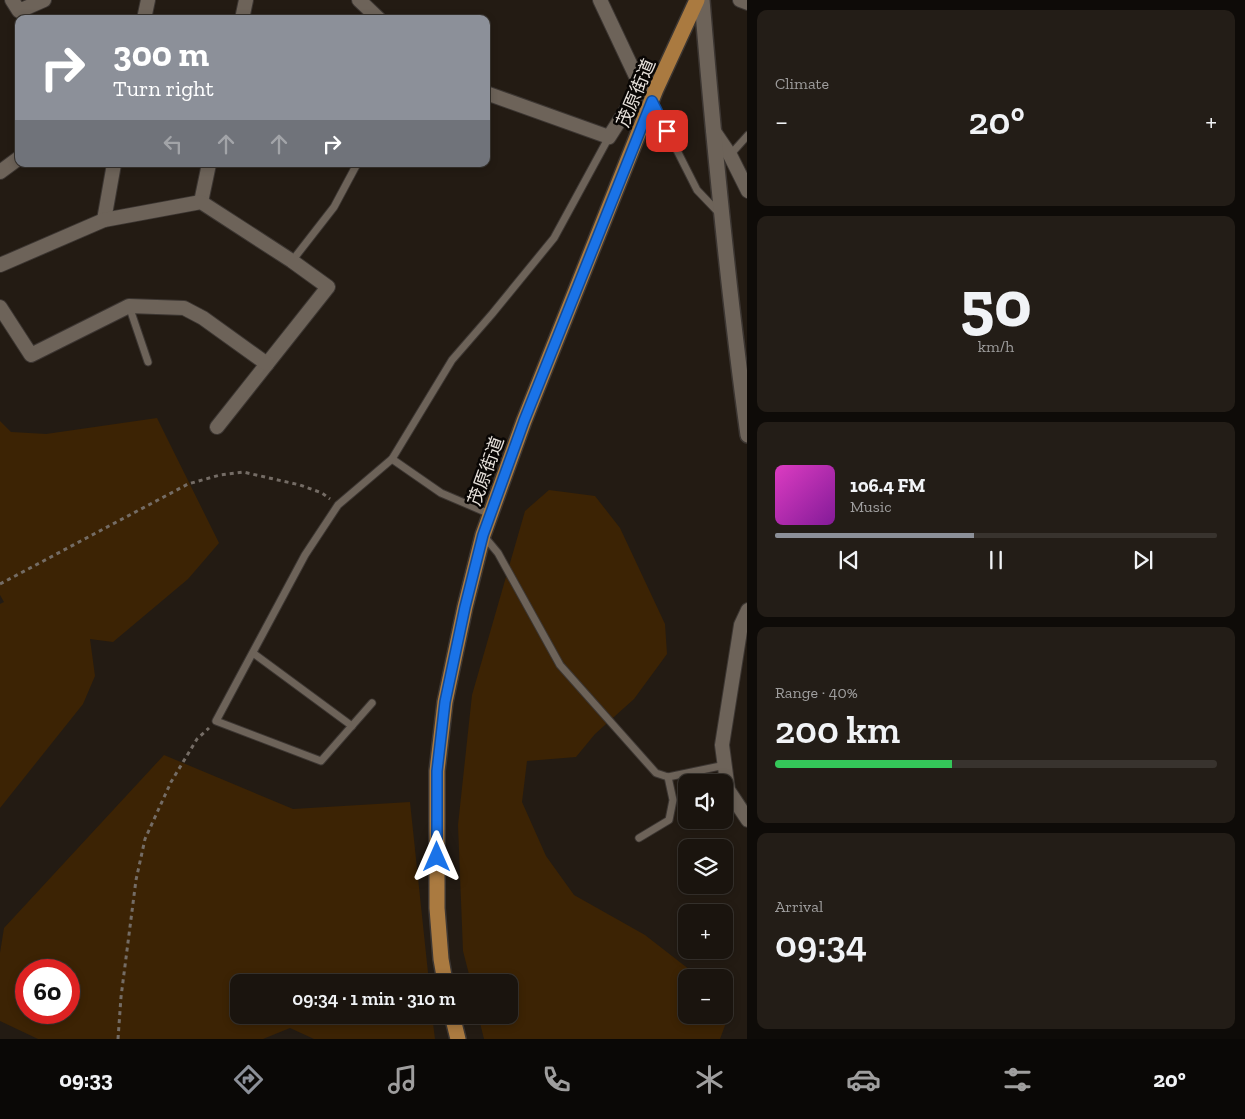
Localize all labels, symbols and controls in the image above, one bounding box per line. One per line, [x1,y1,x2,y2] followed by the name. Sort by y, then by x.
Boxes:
[113,33,209,75] text: 300 m
[30,35,95,100] icon: right
[612,56,660,130] street label: 茂原街道
[775,74,829,93] text: Climate
[113,75,214,102] text: Turn right
[969,98,1025,144] text: 20°
[775,105,788,138] text: −
[1205,105,1217,138] text: +
[646,110,688,152] pin
[653,117,681,145] icon: arrive
[159,130,187,158] icon: left
[212,130,240,158] icon: ahead
[265,130,293,158] icon: ahead
[318,130,346,158] icon: right
[960,265,1032,343] text: 50
[978,337,1014,356] text: km/h
[463,433,509,509] street label: 茂原街道
[850,474,925,497] text: 106.4 FM
[850,497,892,516] text: Music
[835,546,863,574] icon: previous
[982,546,1010,574] icon: pause
[1129,546,1157,574] icon: next
[775,683,858,702] text: Range · 40%
[775,707,900,753] text: 200 km
[678,774,733,1024] map controls
[678,774,733,829] button: sound
[410,830,462,882] position arrow
[678,839,733,894] button: layers
[775,897,823,916] text: Arrival
[678,904,733,959] button: +
[775,921,867,967] text: 09:34
[15,959,80,1024] speed limit sign: 60
[678,969,733,1024] button: −
[292,987,456,1010] text: 09:34 · 1 min · 310 m
[231,1062,266,1097] icon: directions
[385,1062,420,1097] icon: music
[539,1062,574,1097] icon: phone
[692,1062,727,1097] icon: climate
[846,1062,881,1097] icon: car
[1000,1062,1035,1097] icon: filters
[59,1066,113,1093] text: 09:33
[1153,1066,1186,1093] text: 20°

